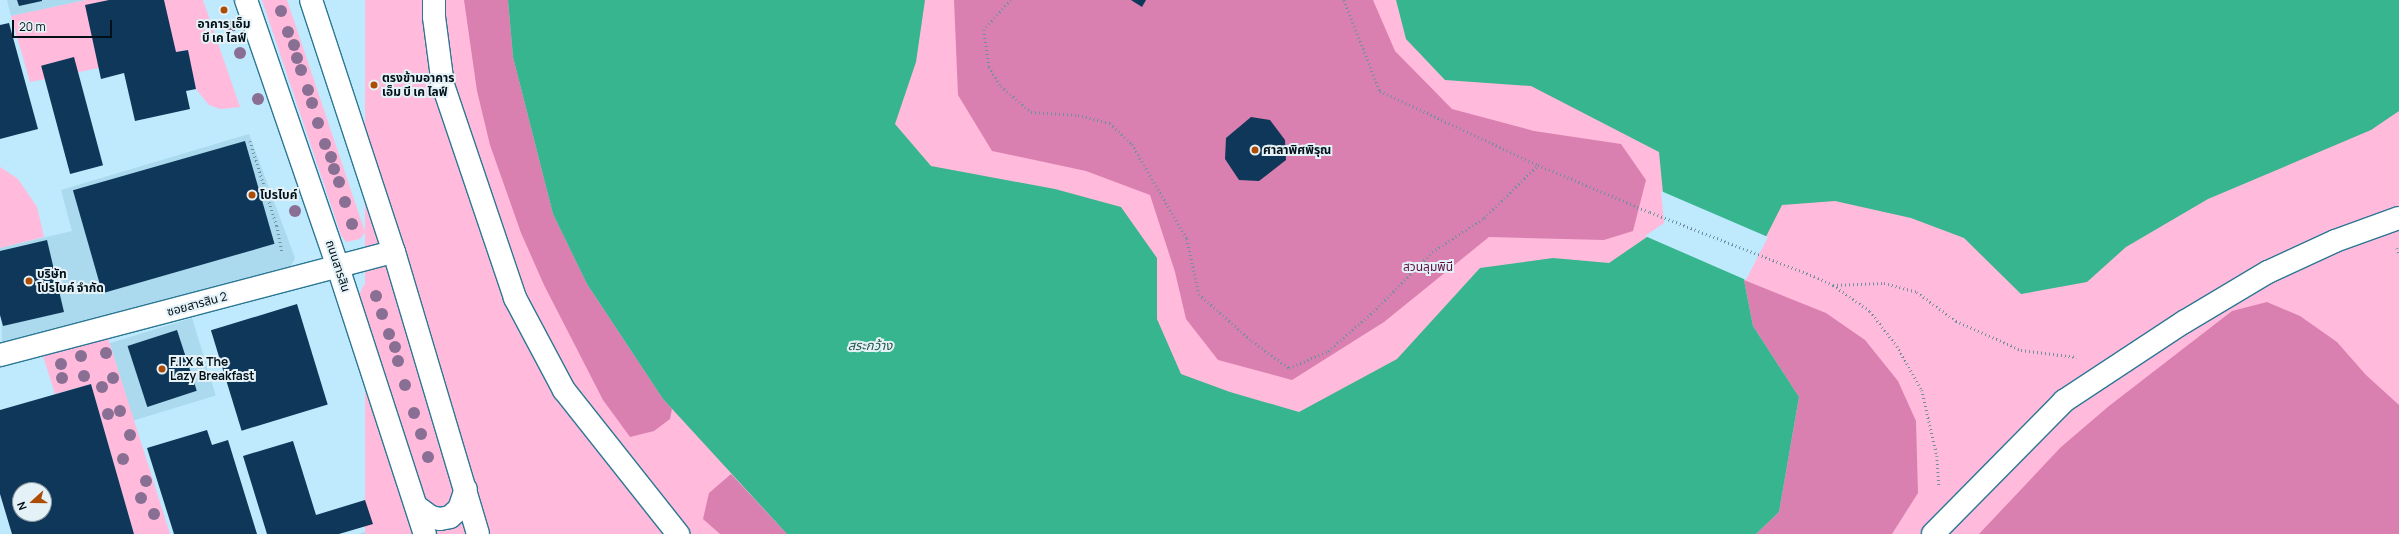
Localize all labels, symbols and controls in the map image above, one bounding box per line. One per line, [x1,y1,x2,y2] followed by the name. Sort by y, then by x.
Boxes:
[219,5,229,15] marker: อาคาร เอ็ม บี เค ไลฟ์
[14,12,114,38] scale bar
[198,17,250,45] place label: อาคาร เอ็ม บี เค ไลฟ์
[19,18,46,35] text: 20 m
[382,71,455,99] place label: ตรงข้ามอาคาร เอ็ม บี เค ไลฟ์
[369,80,379,90] marker: ตรงข้ามอาคาร เอ็ม บี เค ไลฟ์
[1263,143,1331,157] place label: ศาลาพิศพิรุณ
[1250,145,1260,155] marker: ศาลาพิศพิรุณ
[260,188,297,202] place label: โปรไบค์
[247,190,257,200] marker: โปรไบค์
[323,238,353,294] street label: ถนนสารสิน
[1403,260,1453,274] park label: สวนลุมพินี
[37,267,104,295] place label: บริษัท โปรไบค์ จำกัด
[24,276,34,286] marker: บริษัท โปรไบค์ จำกัด
[165,289,229,319] street label: ซอยสารสิน 2
[848,337,892,353] water label: สระกว้าง
[170,355,254,383] place label: F.I.X & The Lazy Breakfast
[157,364,167,374] marker: F.I.X & The Lazy Breakfast
[12,482,52,522] north arrow
[13,500,30,512] text: N

